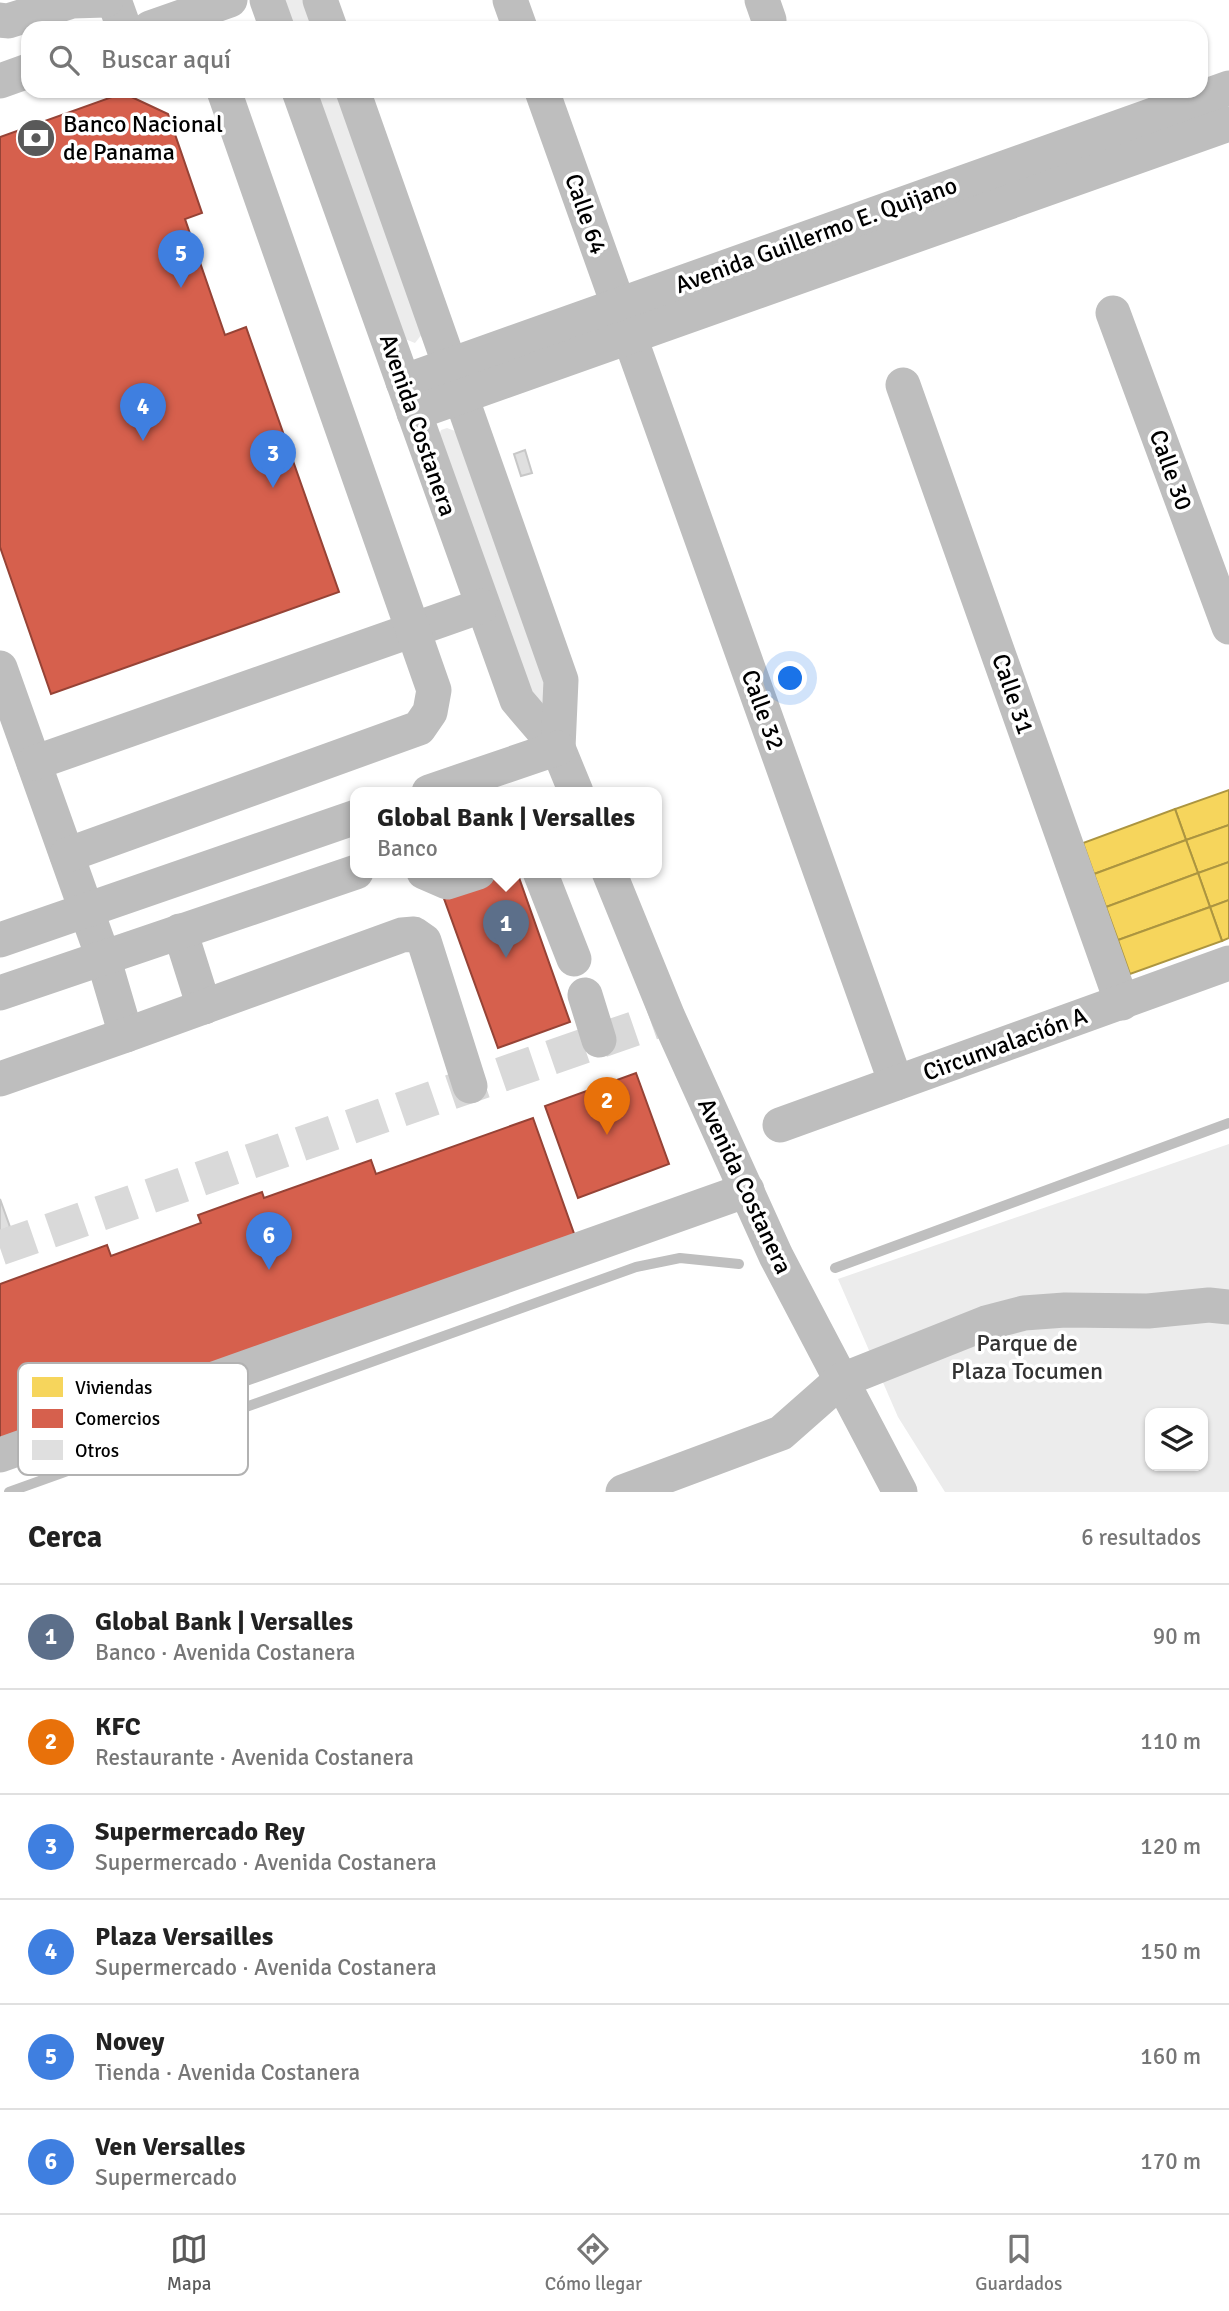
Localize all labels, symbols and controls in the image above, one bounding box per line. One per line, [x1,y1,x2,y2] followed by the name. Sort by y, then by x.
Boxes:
[21,21,1208,98] search box
[45,41,83,79] icon: search
[101,44,231,76] text: Buscar aquí
[63,109,223,167] place label: Banco Nacional de Panama
[15,117,57,159] bank icon: Banco Nacional de Panama
[558,170,614,258] street label: Calle 64
[671,170,961,300] street label: Avenida Guillermo E. Quijano
[158,230,204,288] pin: 5
[373,330,463,520] street label: Avenida Costanera
[120,383,166,441] pin: 4
[1143,426,1199,514] street label: Calle 30
[250,430,296,488] pin: 3
[985,650,1041,738] street label: Calle 31
[773,661,807,695] your location
[735,666,791,754] street label: Calle 32
[350,787,662,878] popup
[377,802,635,834] text: Global Bank | Versalles
[377,834,438,863] text: Banco
[483,900,529,958] pin: 1
[919,1000,1091,1088] street label: Circunvalación A
[584,1077,630,1135] pin: 2
[691,1093,799,1279] street label: Avenida Costanera
[246,1212,292,1270] pin: 6
[951,1328,1103,1386] park label: Parque de Plaza Tocumen
[18,1363,248,1475] legend
[75,1376,152,1400] text: Viviendas
[75,1407,160,1431] text: Comercios
[1145,1408,1208,1471] map controls
[1145,1408,1208,1471] button: layers
[75,1439,119,1463] text: Otros
[28,1519,102,1556] text: Cerca
[1081,1523,1201,1552] text: 6 resultados
[95,1606,353,1638] text: Global Bank | Versalles
[45,1622,57,1651] text: 1
[1153,1622,1201,1651] text: 90 m
[95,1638,355,1667] text: Banco · Avenida Costanera
[95,1711,141,1743] text: KFC
[45,1727,57,1756] text: 2
[1140,1727,1201,1756] text: 110 m
[95,1743,414,1772] text: Restaurante · Avenida Costanera
[95,1816,305,1848] text: Supermercado Rey
[45,1832,57,1861] text: 3
[1140,1832,1201,1861] text: 120 m
[95,1848,437,1877] text: Supermercado · Avenida Costanera
[95,1921,273,1953] text: Plaza Versailles
[45,1937,57,1966] text: 4
[1140,1937,1201,1966] text: 150 m
[95,1953,437,1982] text: Supermercado · Avenida Costanera
[95,2026,164,2058] text: Novey
[45,2042,57,2071] text: 5
[1140,2042,1201,2071] text: 160 m
[95,2058,360,2087] text: Tienda · Avenida Costanera
[95,2131,245,2163] text: Ven Versalles
[45,2147,57,2176] text: 6
[1140,2147,1201,2176] text: 170 m
[95,2163,237,2192] text: Supermercado
[167,2230,211,2296] tab: Mapa
[545,2230,642,2296] tab: Cómo llegar
[975,2230,1062,2296] tab: Guardados

